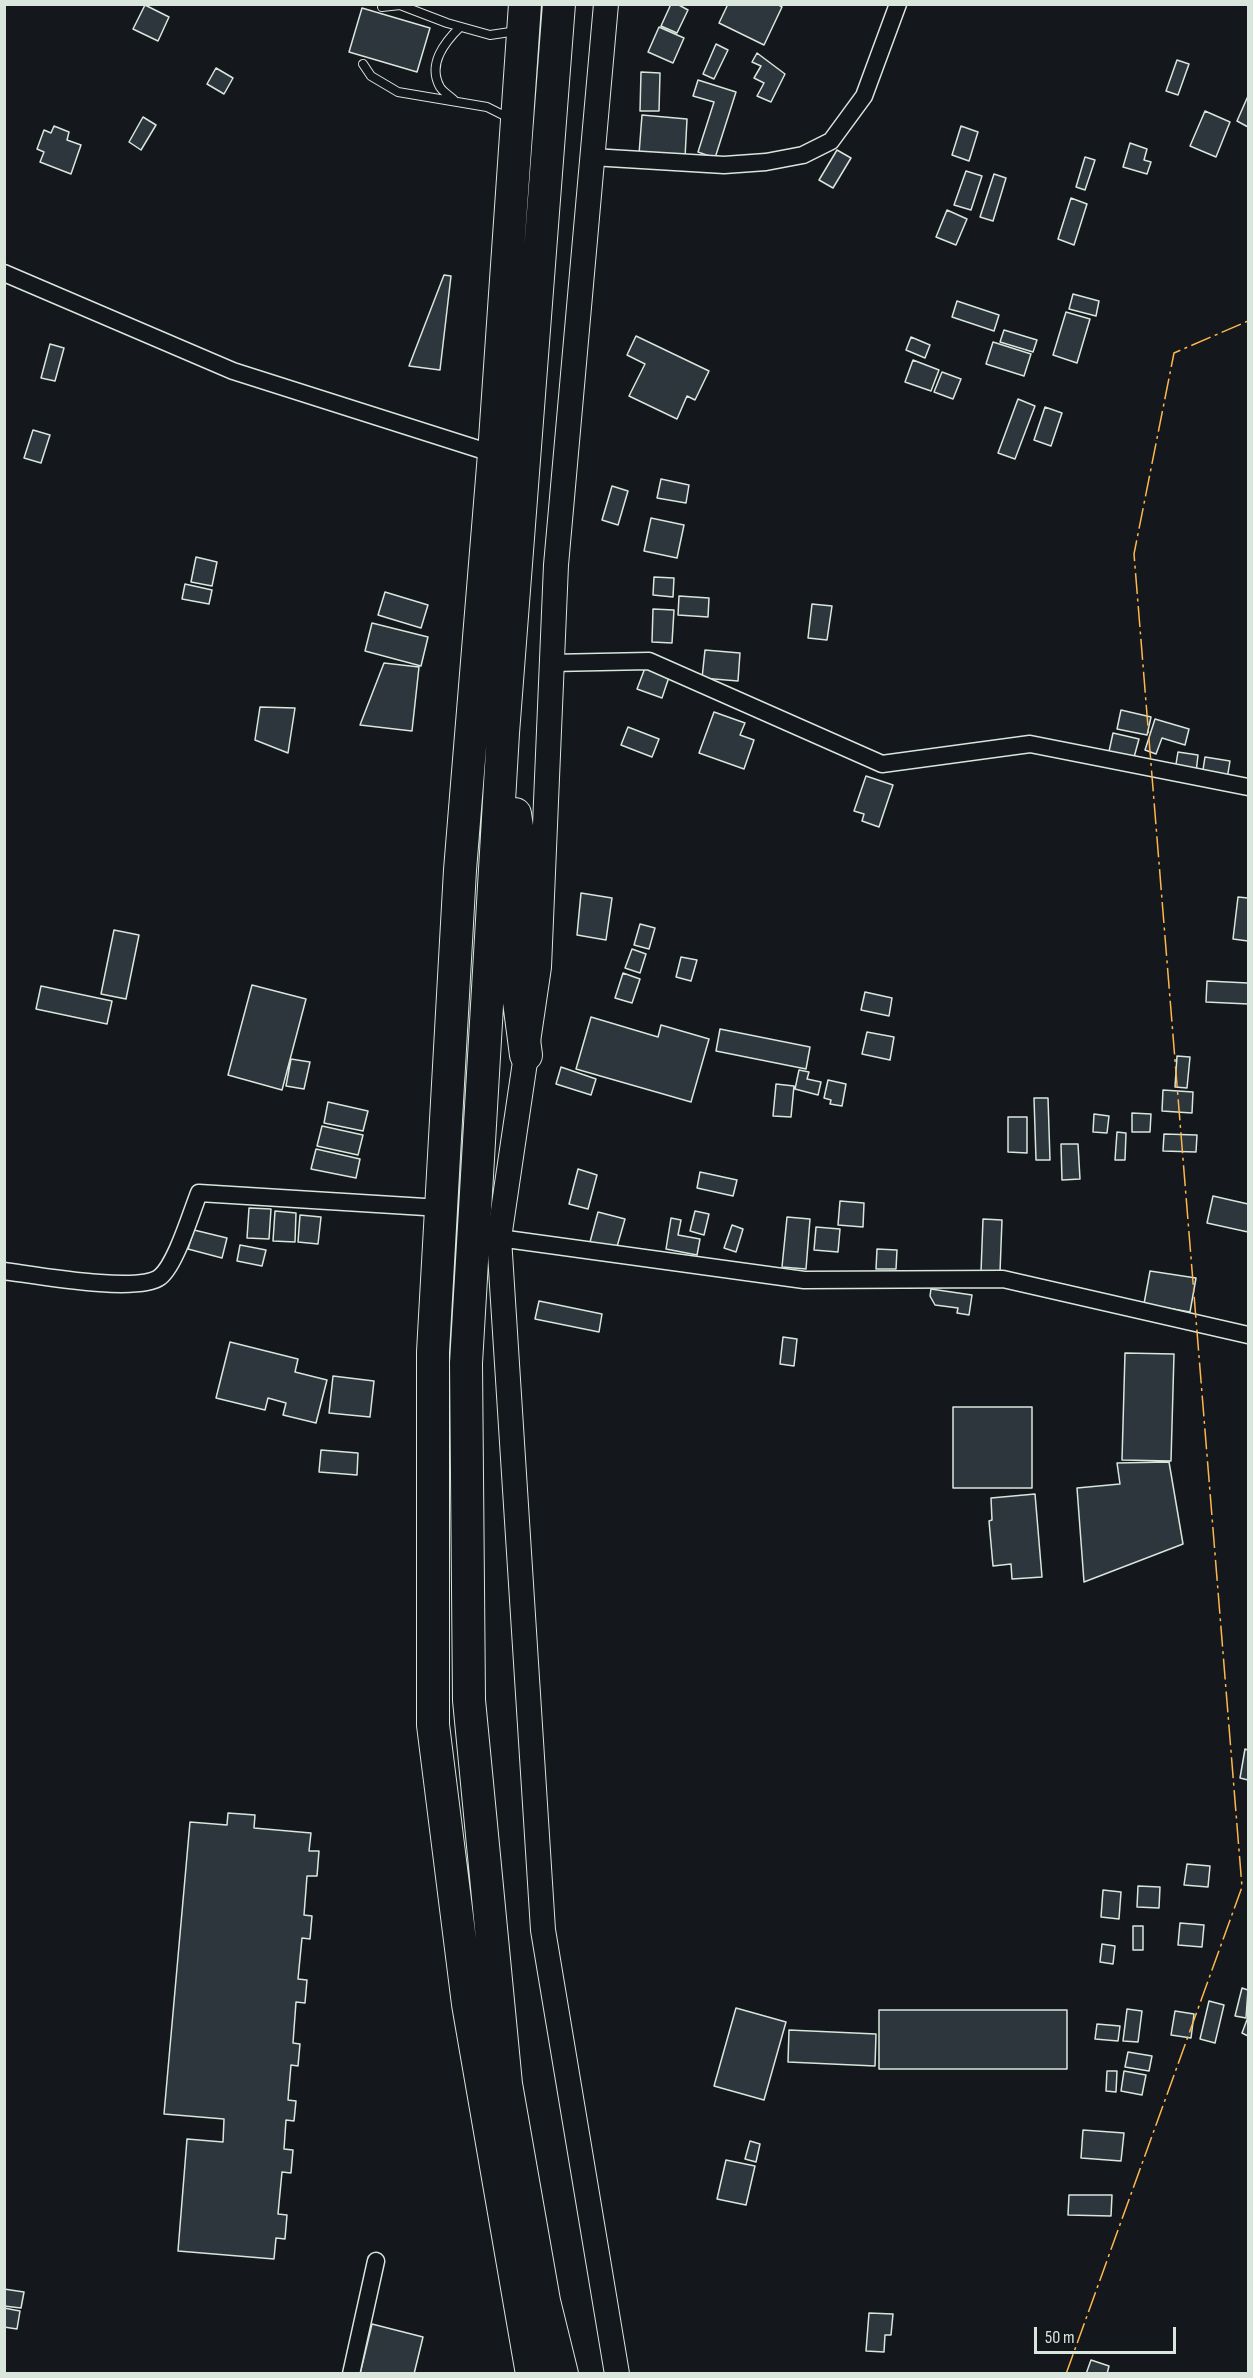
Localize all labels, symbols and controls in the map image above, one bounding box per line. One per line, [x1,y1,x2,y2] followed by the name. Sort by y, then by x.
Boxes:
[1037,2315,1180,2353] scale bar
[1045,2327,1075,2348] text: 50 m

